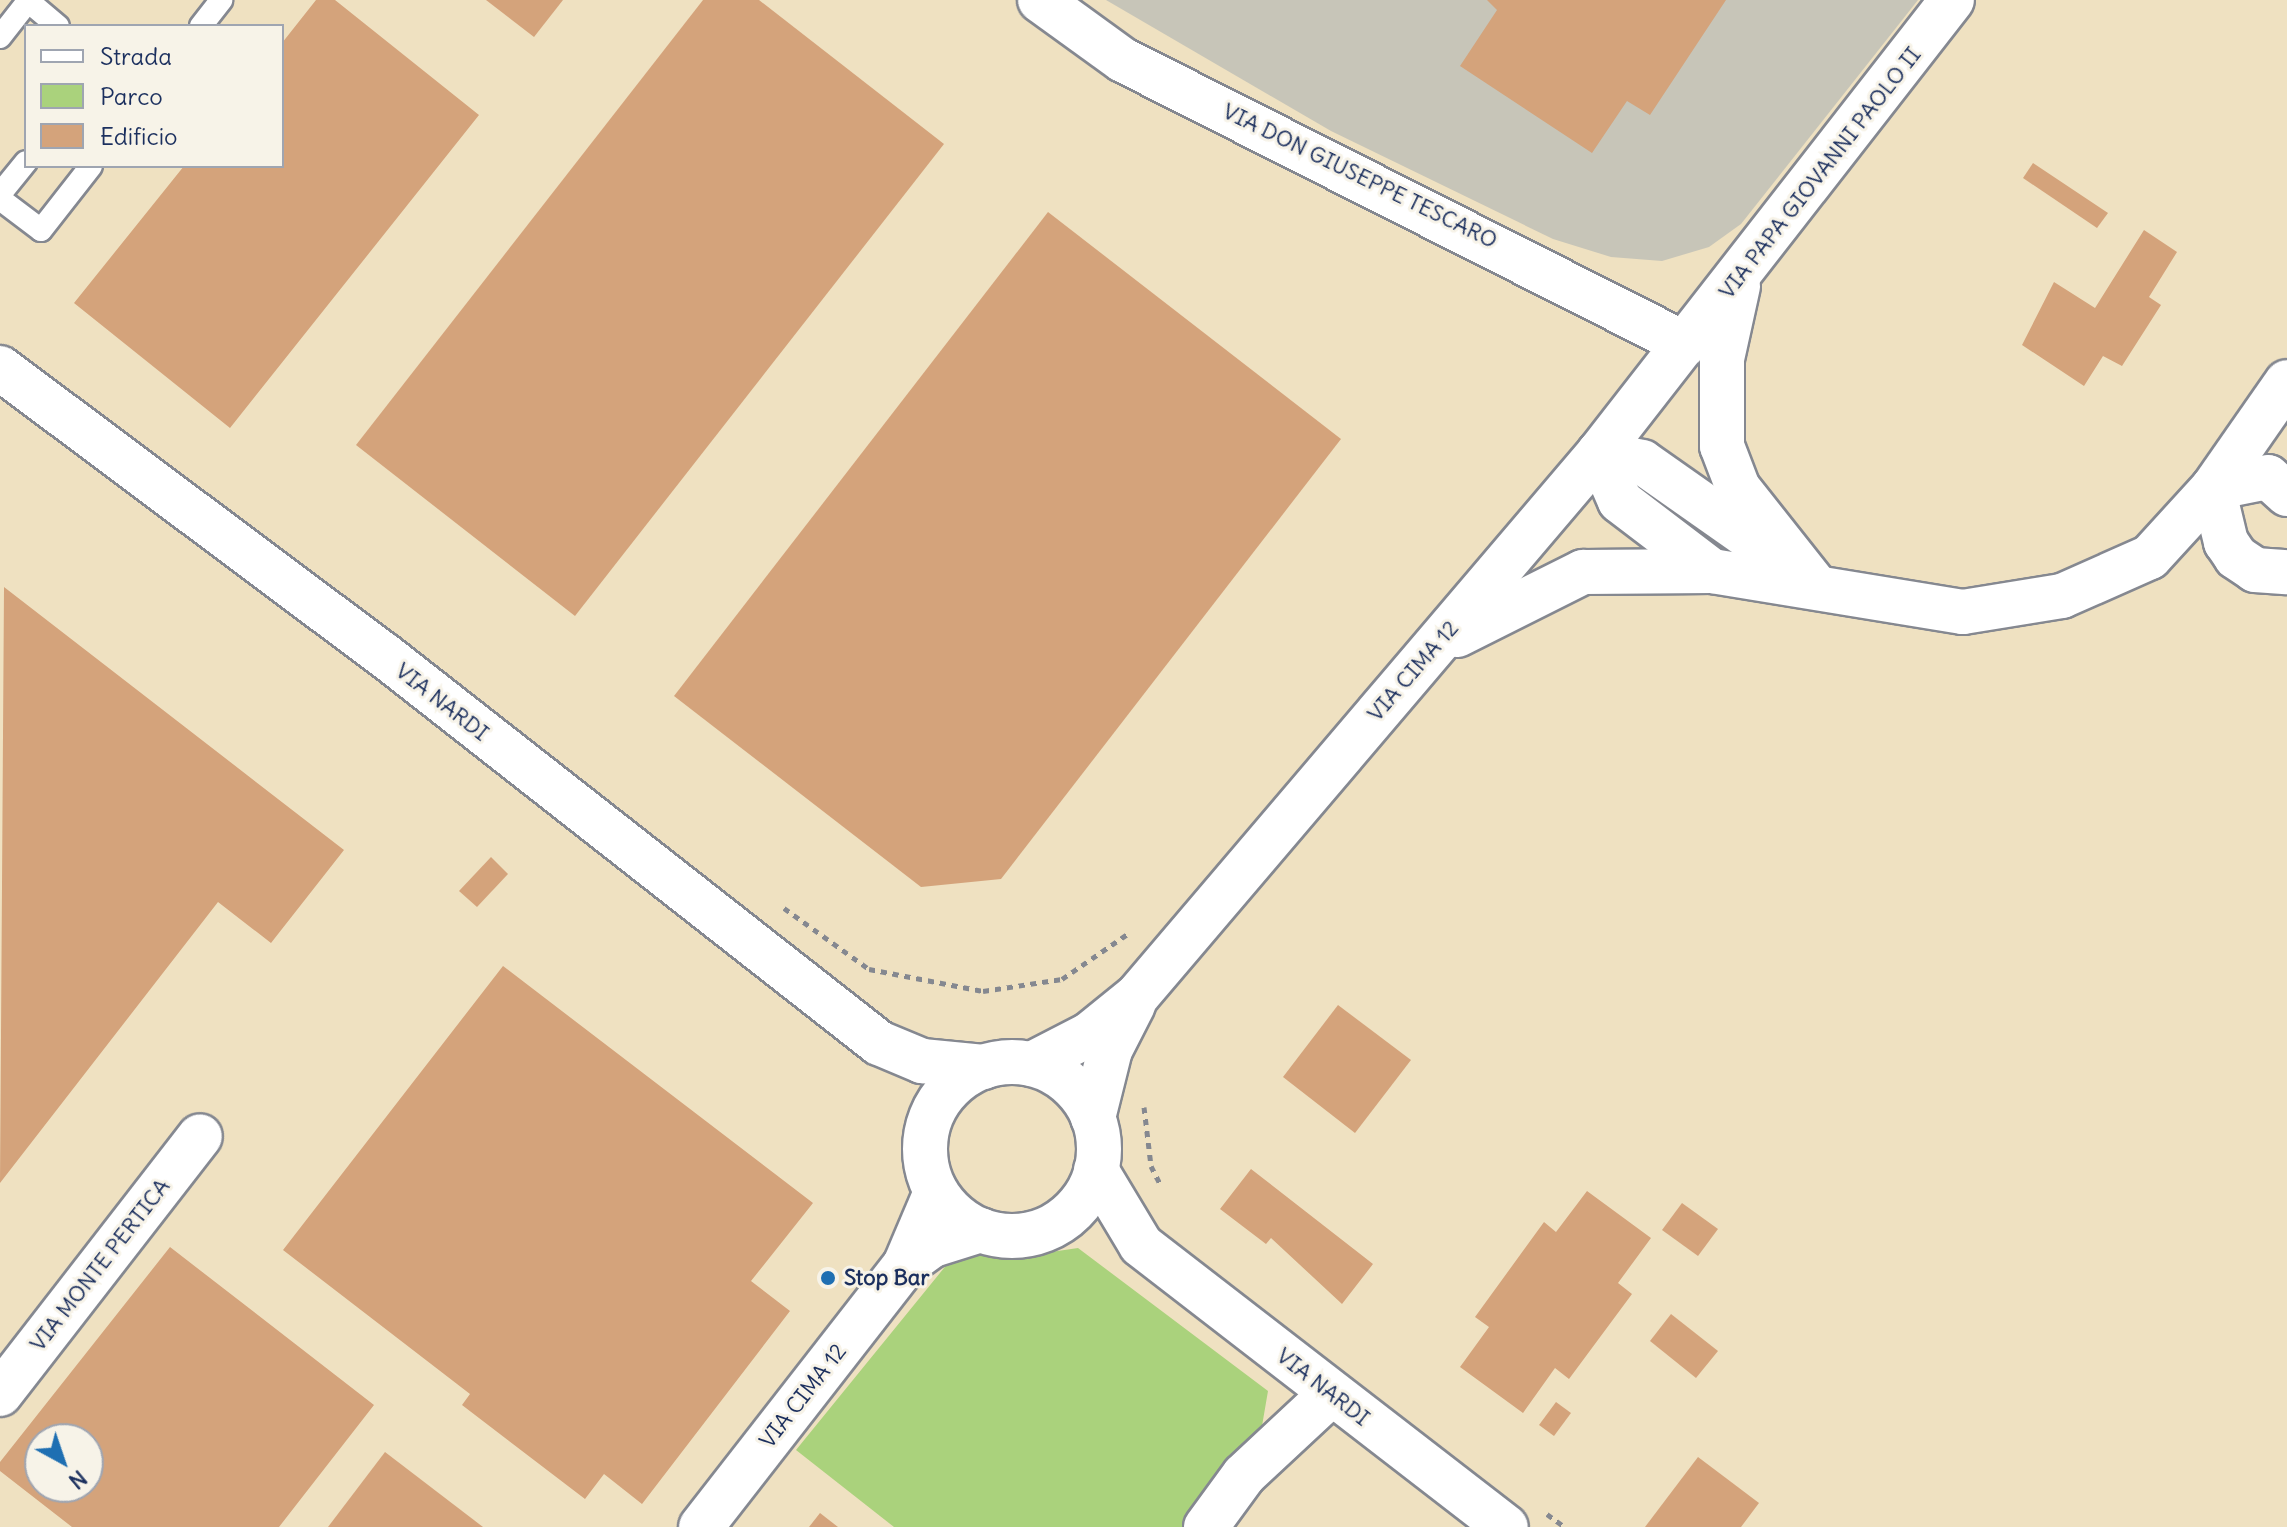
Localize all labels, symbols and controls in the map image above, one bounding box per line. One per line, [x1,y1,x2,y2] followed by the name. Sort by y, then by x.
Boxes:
[24,24,284,168] legend
[100,41,172,71] text: Strada
[1714,42,1926,304] street label: VIA PAPA GIOVANNI PAOLO II
[100,81,163,111] text: Parco
[1218,98,1502,254] street label: VIA DON GIUSEPPE TESCARO
[100,121,178,151] text: Edificio
[1362,615,1464,727] street label: VIA CIMA 12
[390,657,494,747] street label: VIA NARDI
[25,1174,175,1356] street label: VIA MONTE PERTICA
[844,1265,929,1291] place label: Stop Bar
[819,1269,837,1287] marker: Stop Bar
[754,1339,852,1453] street label: VIA CIMA 12
[1271,1342,1375,1432] street label: VIA NARDI
[24,1423,104,1503] north arrow
[63,1464,93,1495] text: N

